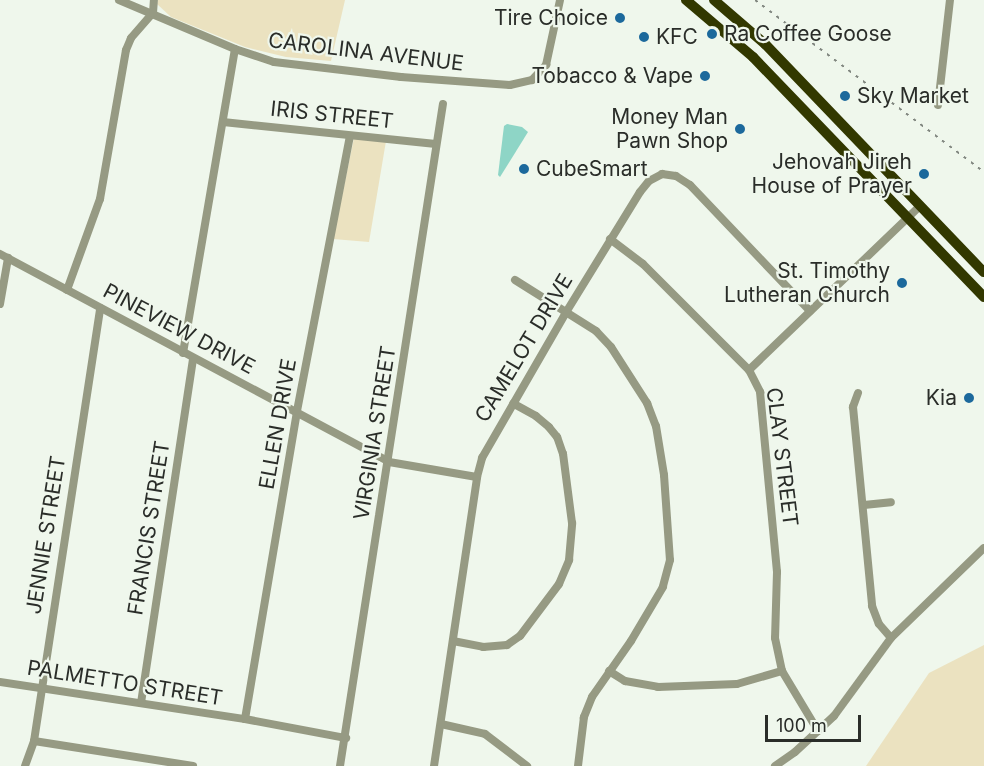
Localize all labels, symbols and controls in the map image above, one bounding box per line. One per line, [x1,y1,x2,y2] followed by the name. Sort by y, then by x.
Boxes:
[494,5,608,31] place label: Tire Choice
[613,11,627,25] marker: Tire Choice
[724,21,892,47] place label: Ra Coffee Goose
[656,24,698,50] place label: KFC
[267,27,465,77] street label: CAROLINA AVENUE
[705,27,719,41] marker: Ra Coffee Goose
[637,30,651,44] marker: KFC
[531,63,693,89] place label: Tobacco & Vape
[698,69,712,83] marker: Tobacco & Vape
[857,83,969,109] place label: Sky Market
[838,89,852,103] marker: Sky Market
[269,96,395,134] street label: IRIS STREET
[611,104,728,154] place label: Money Man Pawn Shop
[733,122,747,136] marker: Money Man Pawn Shop
[752,149,912,199] place label: Jehovah Jireh House of Prayer
[536,156,648,182] place label: CubeSmart
[517,162,531,176] marker: CubeSmart
[917,167,931,181] marker: Jehovah Jireh House of Prayer
[724,258,890,308] place label: St. Timothy Lutheran Church
[470,269,578,427] street label: CAMELOT DRIVE
[895,276,909,290] marker: St. Timothy Lutheran Church
[99,278,259,380] street label: PINEVIEW DRIVE
[349,344,401,522] street label: VIRGINIA STREET
[254,357,302,491] street label: ELLEN DRIVE
[926,385,957,411] place label: Kia
[761,386,803,528] street label: CLAY STREET
[962,391,976,405] marker: Kia
[123,439,175,617] street label: FRANCIS STREET
[21,454,71,616] street label: JENNIE STREET
[25,655,225,711] street label: PALMETTO STREET
[768,703,864,741] scale bar
[776,715,827,736] text: 100 m

